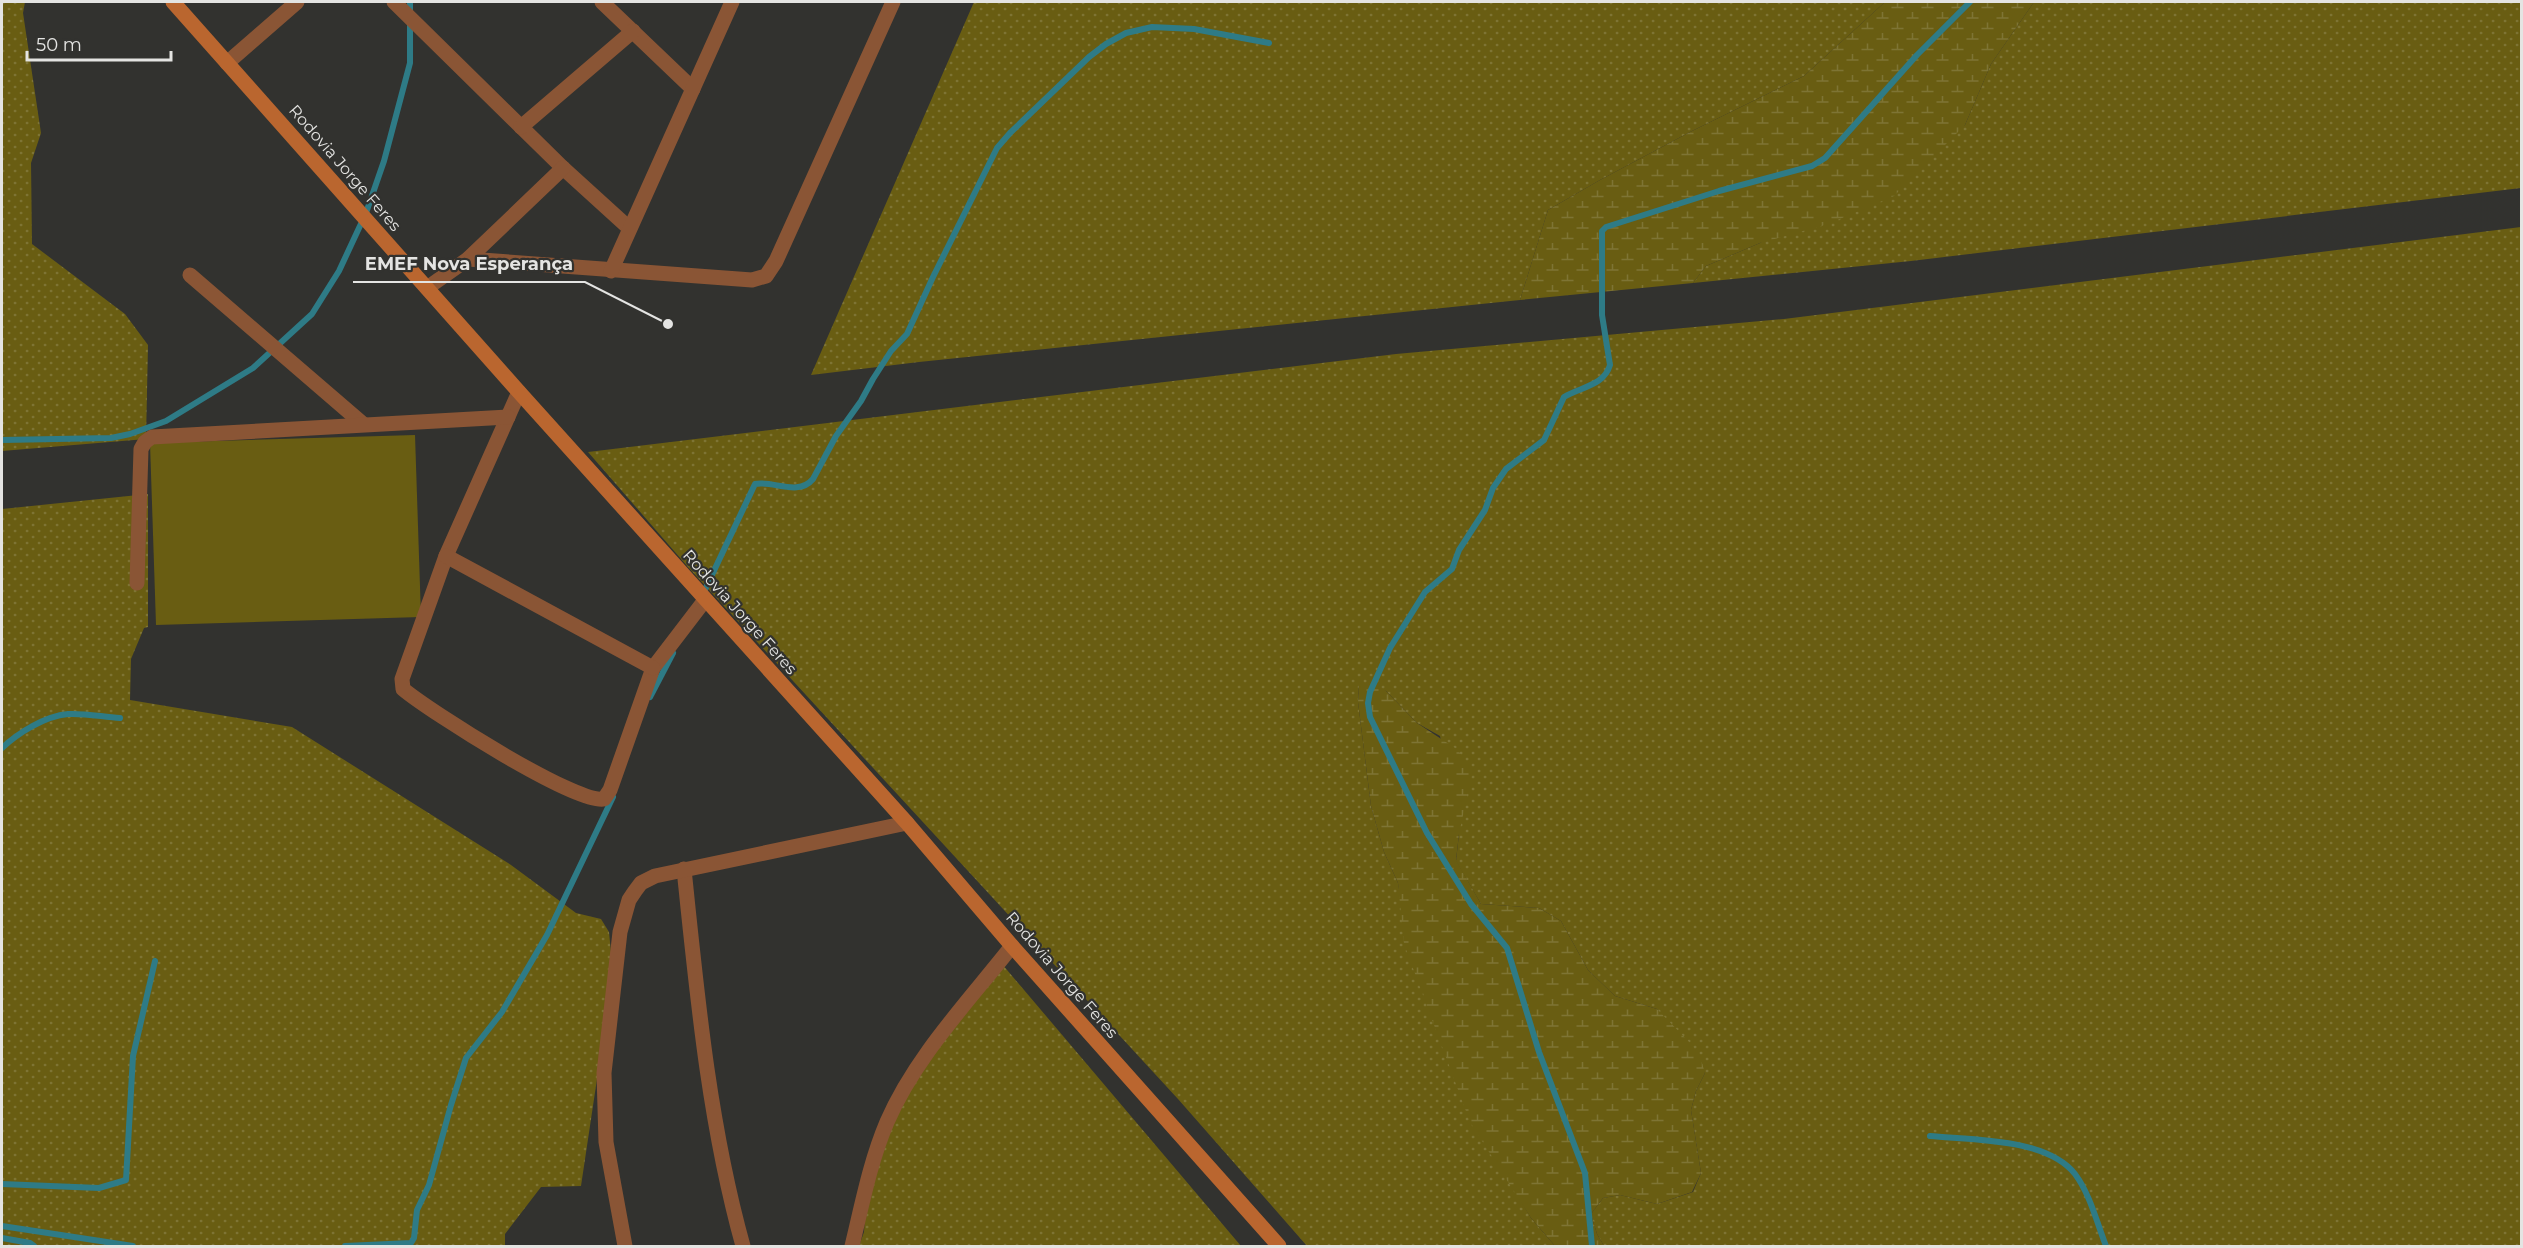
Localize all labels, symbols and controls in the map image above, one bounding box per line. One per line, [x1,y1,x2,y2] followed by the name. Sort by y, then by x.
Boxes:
[27,24,171,62] scale bar
[36,34,82,56] text: 50 m
[285,101,405,235] street label: Rodovia Jorge Feres
[353,246,585,282] callout: EMEF Nova Esperança
[365,253,573,275] text: EMEF Nova Esperança
[679,546,801,678] street label: Rodovia Jorge Feres
[1002,908,1122,1042] street label: Rodovia Jorge Feres

